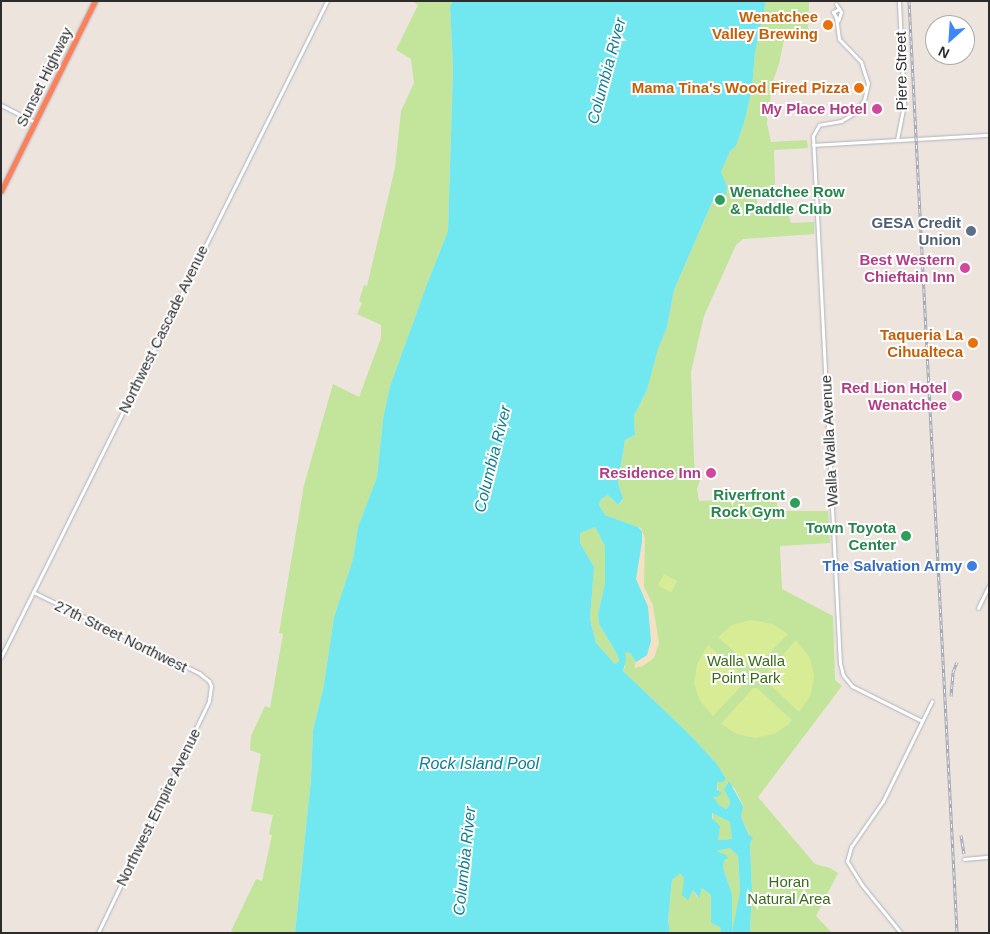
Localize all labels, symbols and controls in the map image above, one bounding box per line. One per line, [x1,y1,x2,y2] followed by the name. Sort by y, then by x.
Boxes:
[712,7,818,42] place label: Wenatchee Valley Brewing
[925,15,975,65] north arrow
[584,16,630,126] water label: Columbia River
[822,19,834,31] marker: Wenatchee Valley Brewing
[12,24,76,130] street label: Sunset Highway
[891,31,911,111] street label: Piere Street
[936,43,952,62] text: N
[632,79,849,97] place label: Mama Tina's Wood Fired Pizza
[853,82,865,94] marker: Mama Tina's Wood Fired Pizza
[761,100,867,118] place label: My Place Hotel
[871,103,883,115] marker: My Place Hotel
[730,182,845,217] place label: Wenatchee Row & Paddle Club
[714,194,726,206] marker: Wenatchee Row & Paddle Club
[871,213,961,248] place label: GESA Credit Union
[965,225,977,237] marker: GESA Credit Union
[114,242,212,416] street label: Northwest Cascade Avenue
[859,250,955,285] place label: Best Western Chieftain Inn
[959,262,971,274] marker: Best Western Chieftain Inn
[880,325,963,360] place label: Taqueria La Cihualteca
[967,337,979,349] marker: Taqueria La Cihualteca
[817,374,841,508] street label: Walla Walla Avenue
[841,378,947,413] place label: Red Lion Hotel Wenatchee
[951,390,963,402] marker: Red Lion Hotel Wenatchee
[470,404,516,514] water label: Columbia River
[599,464,701,482] place label: Residence Inn
[705,467,717,479] marker: Residence Inn
[711,485,785,520] place label: Riverfront Rock Gym
[789,497,801,509] marker: Riverfront Rock Gym
[806,518,896,553] place label: Town Toyota Center
[900,530,912,542] marker: Town Toyota Center
[822,557,962,575] place label: The Salvation Army
[966,560,978,572] marker: The Salvation Army
[52,596,190,676] street label: 27th Street Northwest
[707,651,785,686] park label: Walla Walla Point Park
[112,725,204,889] street label: Northwest Empire Avenue
[419,754,539,774] water label: Rock Island Pool
[450,806,480,916] water label: Columbia River
[747,872,831,907] park label: Horan Natural Area

